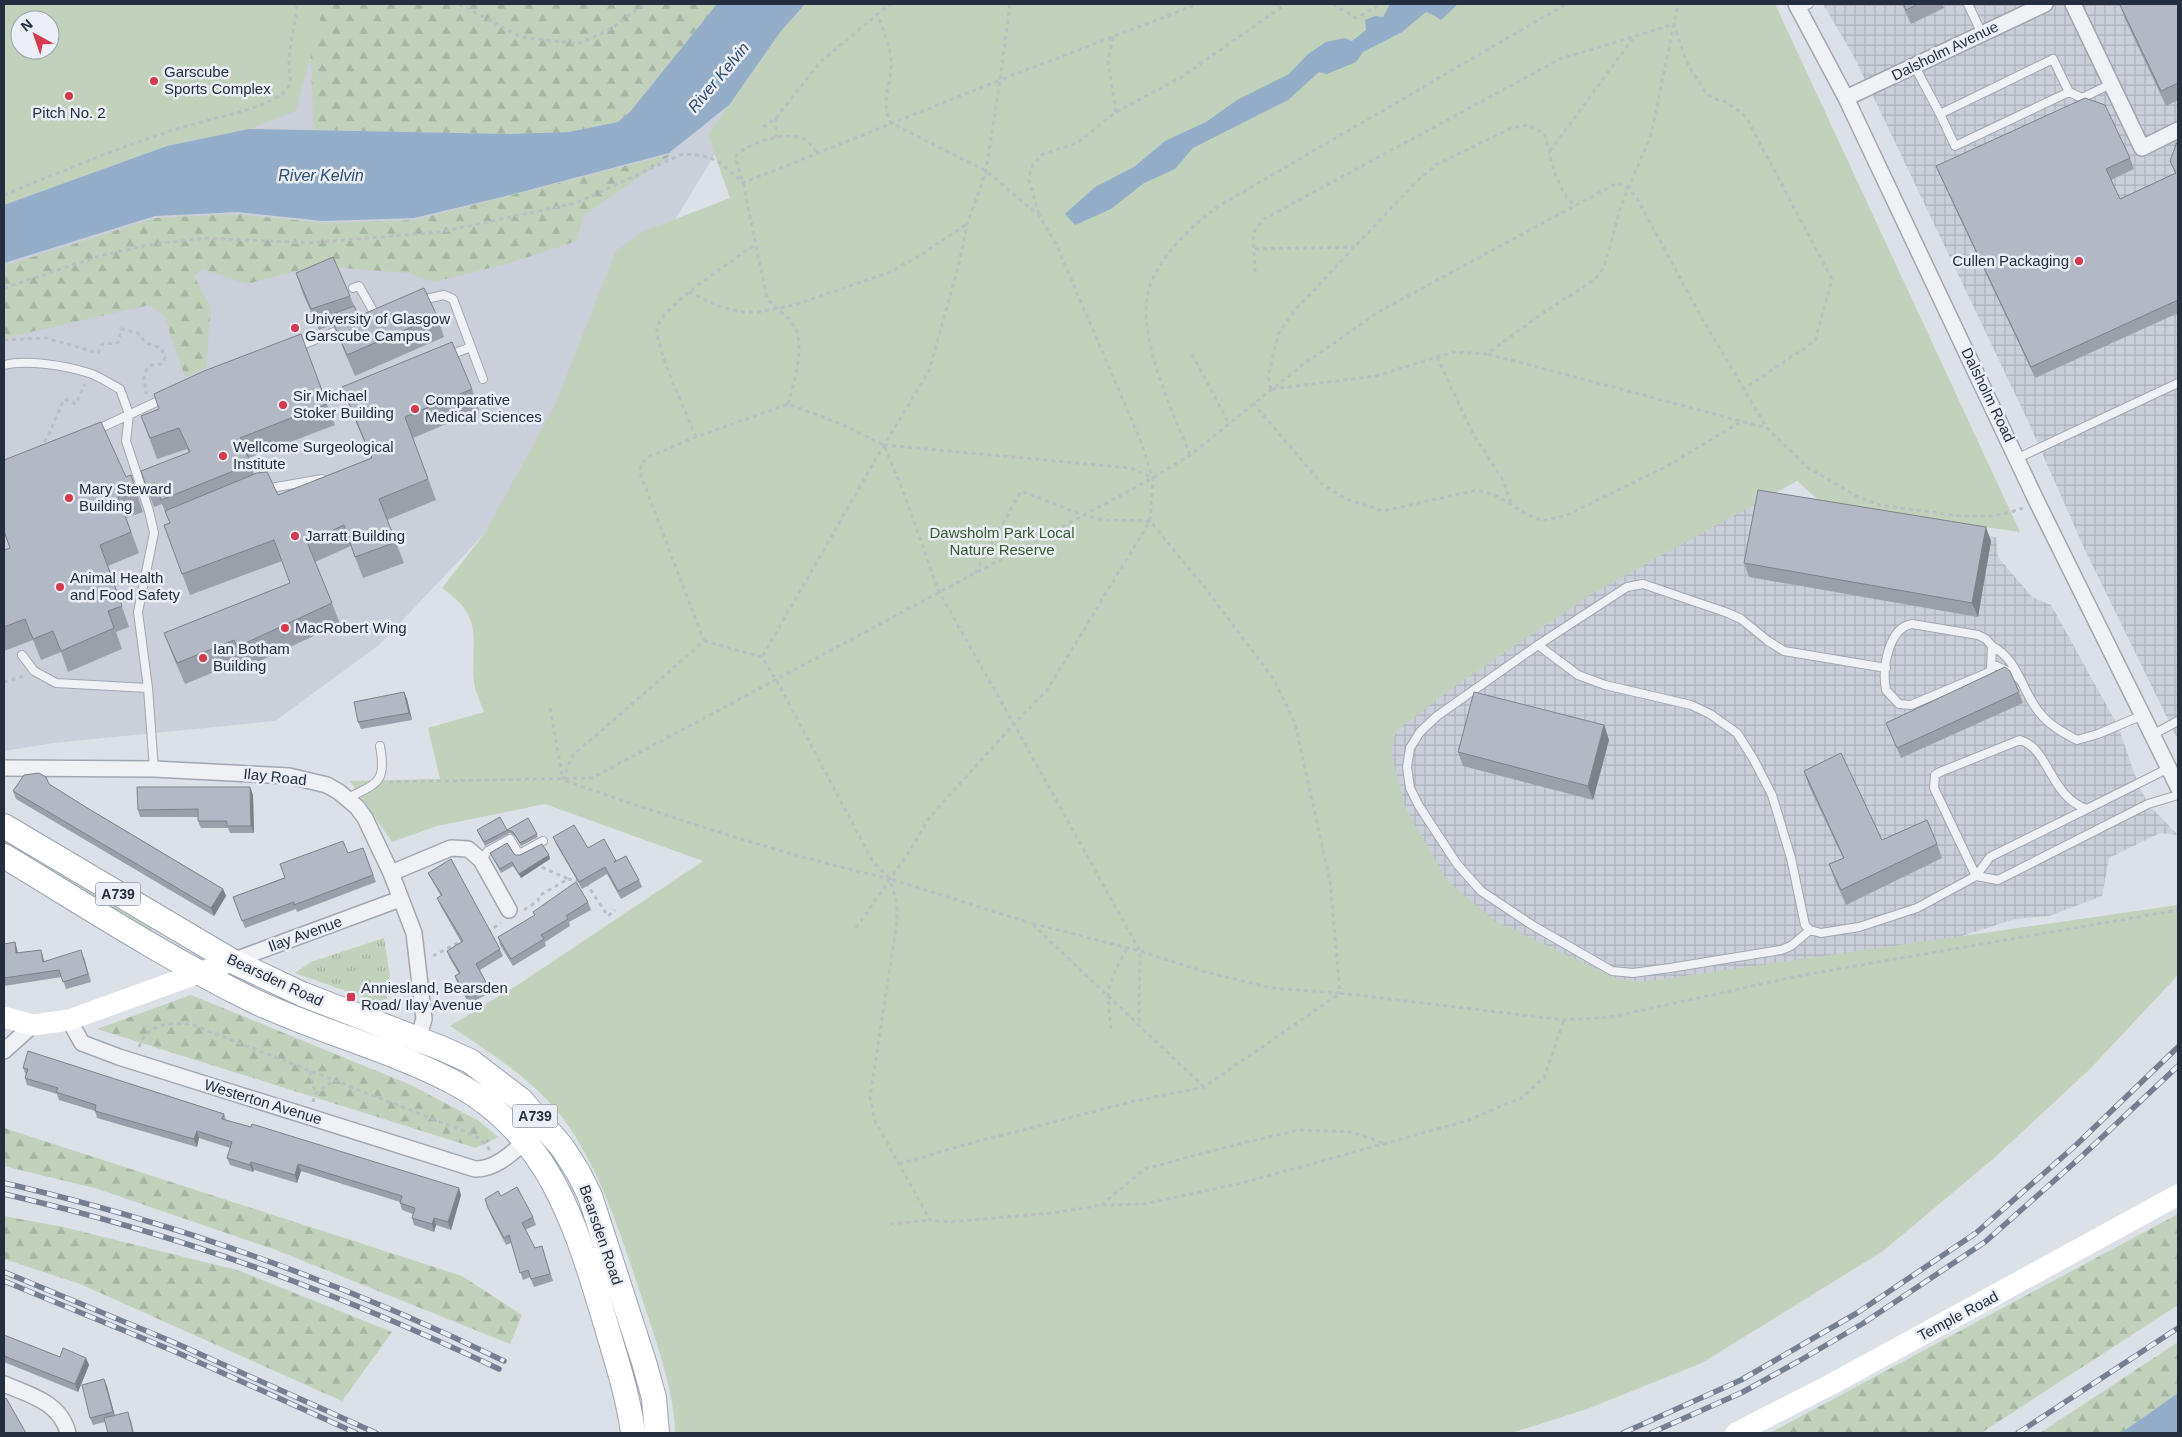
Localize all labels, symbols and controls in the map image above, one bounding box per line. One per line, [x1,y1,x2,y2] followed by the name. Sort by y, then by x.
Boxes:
[10,10,60,60] north arrow
[18,16,36,34] text: N
[1889,17,2001,84] street label: Dalsholm Avenue
[684,39,752,115] water label: River Kelvin
[164,63,271,97] place label: Garscube Sports Complex
[148,75,160,87] marker: Garscube Sports Complex
[63,90,75,102] marker: Pitch No. 2
[32,104,106,121] place label: Pitch No. 2
[278,167,364,184] water label: River Kelvin
[1952,252,2069,269] place label: Cullen Packaging
[2073,255,2085,267] marker: Cullen Packaging
[305,310,450,344] place label: University of Glasgow Garscube Campus
[289,322,301,334] marker: University of Glasgow Garscube Campus
[1958,345,2019,445] street label: Dalsholm Road
[293,387,394,421] place label: Sir Michael Stoker Building
[425,391,542,425] place label: Comparative Medical Sciences
[277,399,289,411] marker: Sir Michael Stoker Building
[409,403,421,415] marker: Comparative Medical Sciences
[233,438,394,472] place label: Wellcome Surgeological Institute
[217,450,229,462] marker: Wellcome Surgeological Institute
[79,480,172,514] place label: Mary Steward Building
[63,492,75,504] marker: Mary Steward Building
[929,524,1075,558] park label: Dawsholm Park Local Nature Reserve
[305,527,405,544] place label: Jarratt Building
[289,530,301,542] marker: Jarratt Building
[70,569,181,603] place label: Animal Health and Food Safety
[54,581,66,593] marker: Animal Health and Food Safety
[295,619,407,636] place label: MacRobert Wing
[279,622,291,634] marker: MacRobert Wing
[213,640,290,674] place label: Ian Botham Building
[197,652,209,664] marker: Ian Botham Building
[243,765,307,788] street label: Ilay Road
[96,882,140,906] road number: A739
[266,912,344,955] street label: Ilay Avenue
[224,950,326,1009] street label: Bearsden Road
[361,979,508,1013] place label: Anniesland, Bearsden Road/ Ilay Avenue
[345,991,357,1003] marker: Anniesland, Bearsden Road/ Ilay Avenue
[202,1076,324,1127] street label: Westerton Avenue
[512,1104,558,1128] road number: A739
[576,1183,626,1287] street label: Bearsden Road
[1915,1287,2001,1344] street label: Temple Road

